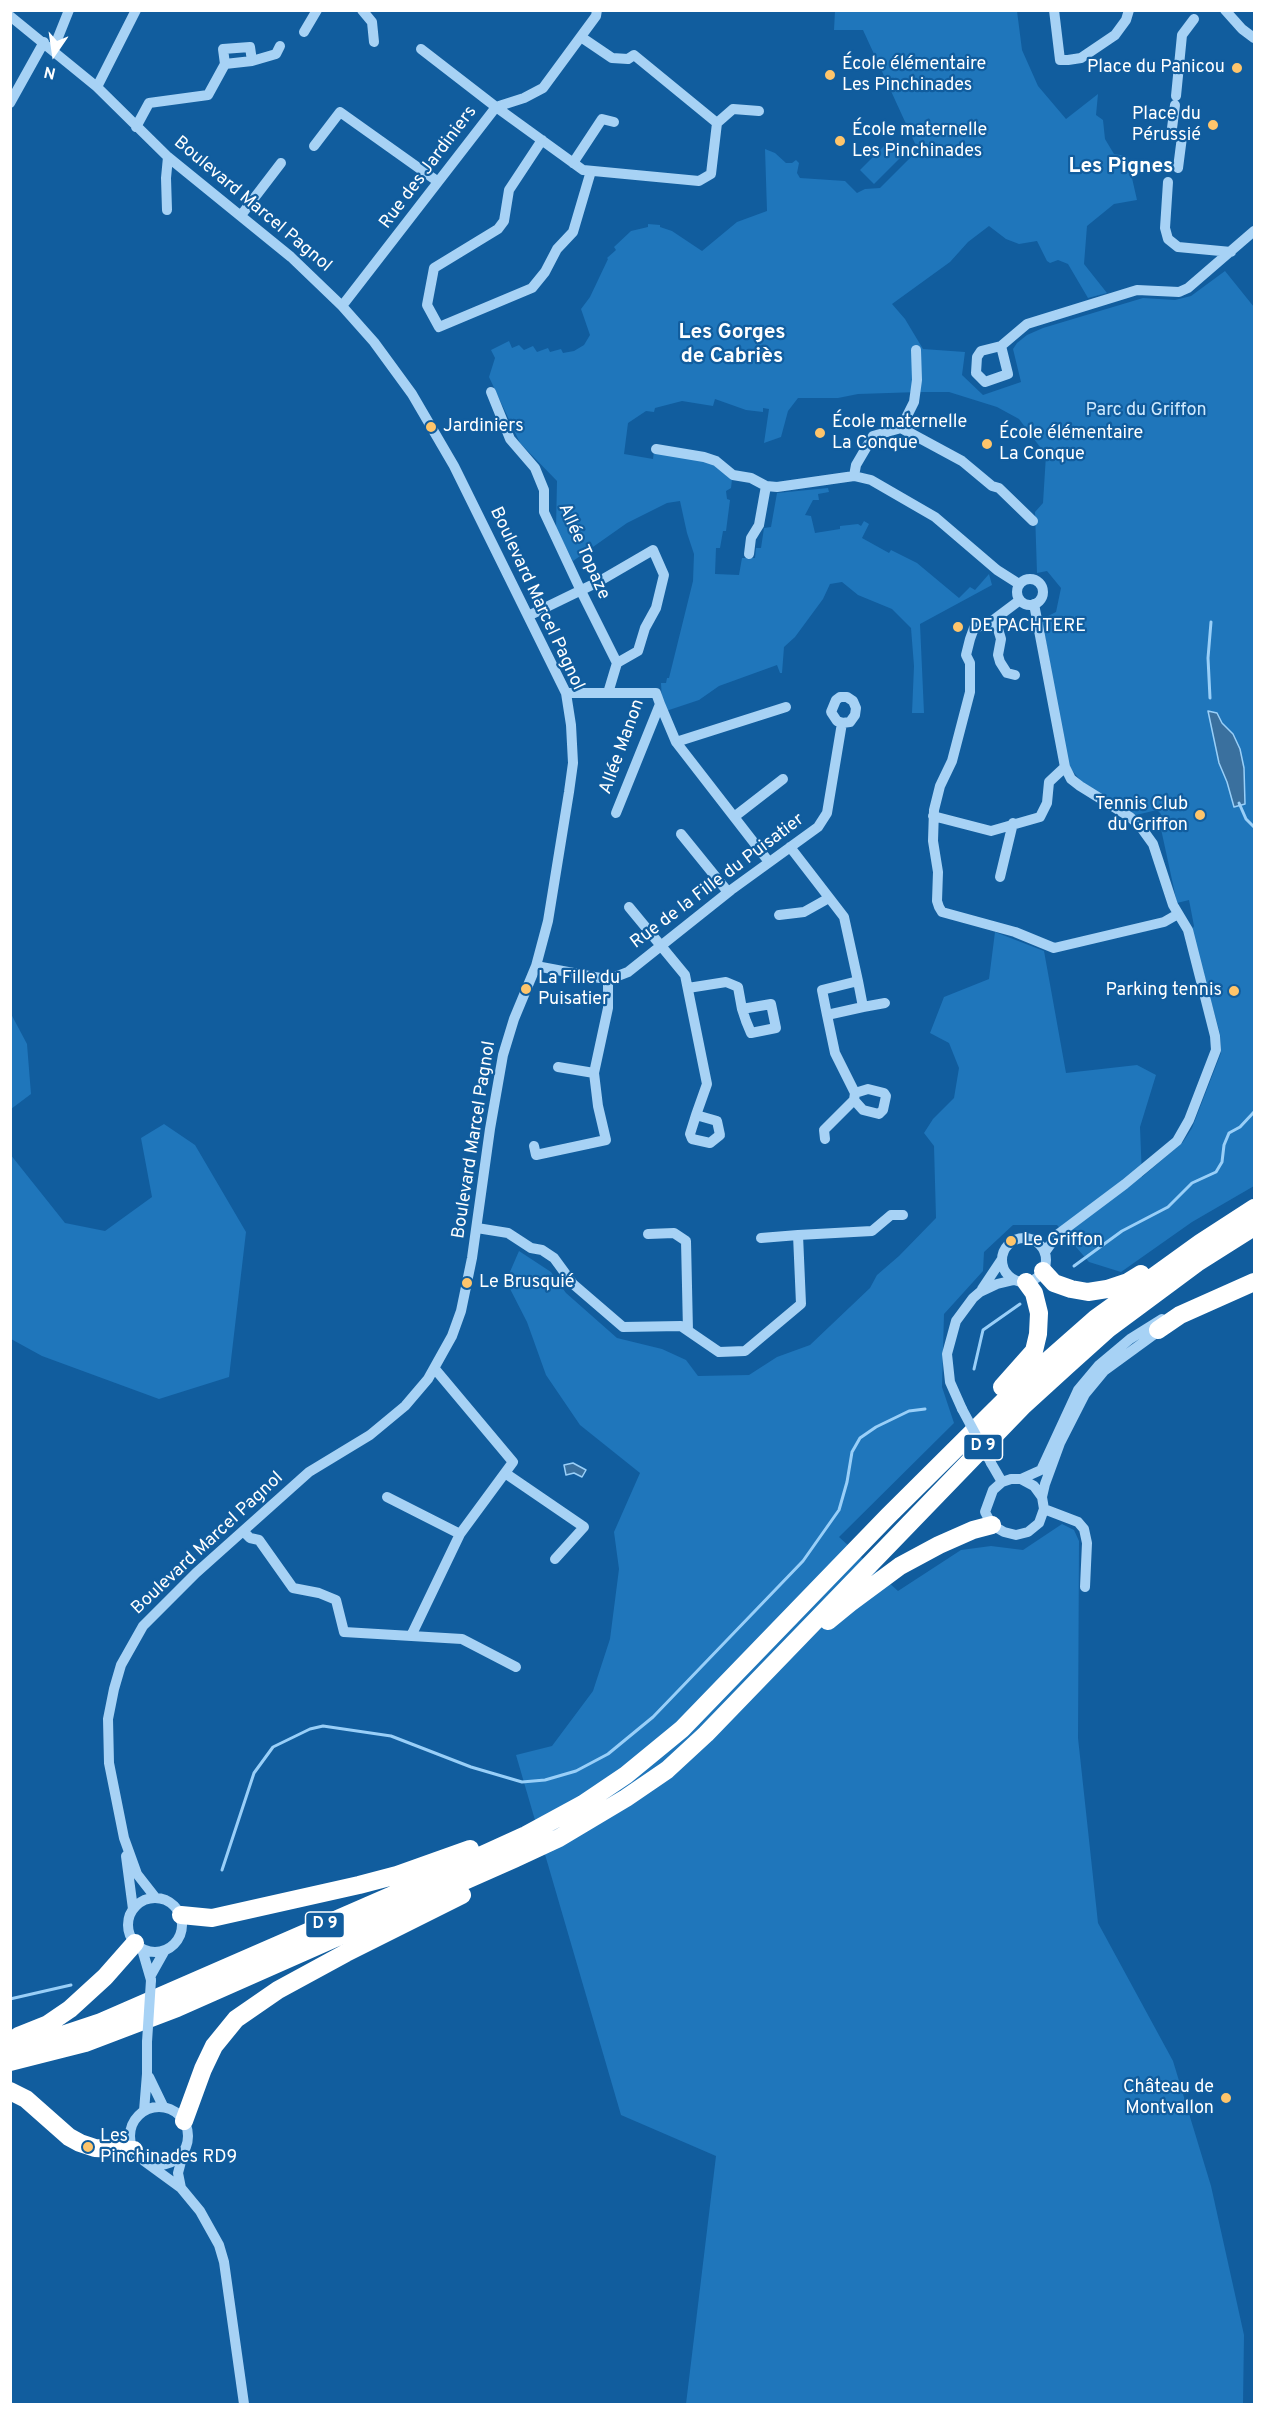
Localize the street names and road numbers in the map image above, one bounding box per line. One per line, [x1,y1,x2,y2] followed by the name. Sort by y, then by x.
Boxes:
[376,102,482,234] street label: Rue des Jardiniers
[169,133,335,277] street label: Boulevard Marcel Pagnol
[552,501,614,603] street label: Allée Topaze
[484,504,588,694] street label: Boulevard Marcel Pagnol
[596,697,650,797] street label: Allée Manon
[627,810,809,954] street label: Rue de la Fille du Puisatier
[449,1040,501,1240] street label: Boulevard Marcel Pagnol
[964,1434,1002,1460] road number: D 9
[128,1468,288,1620] street label: Boulevard Marcel Pagnol
[306,1912,344,1938] road number: D 9

